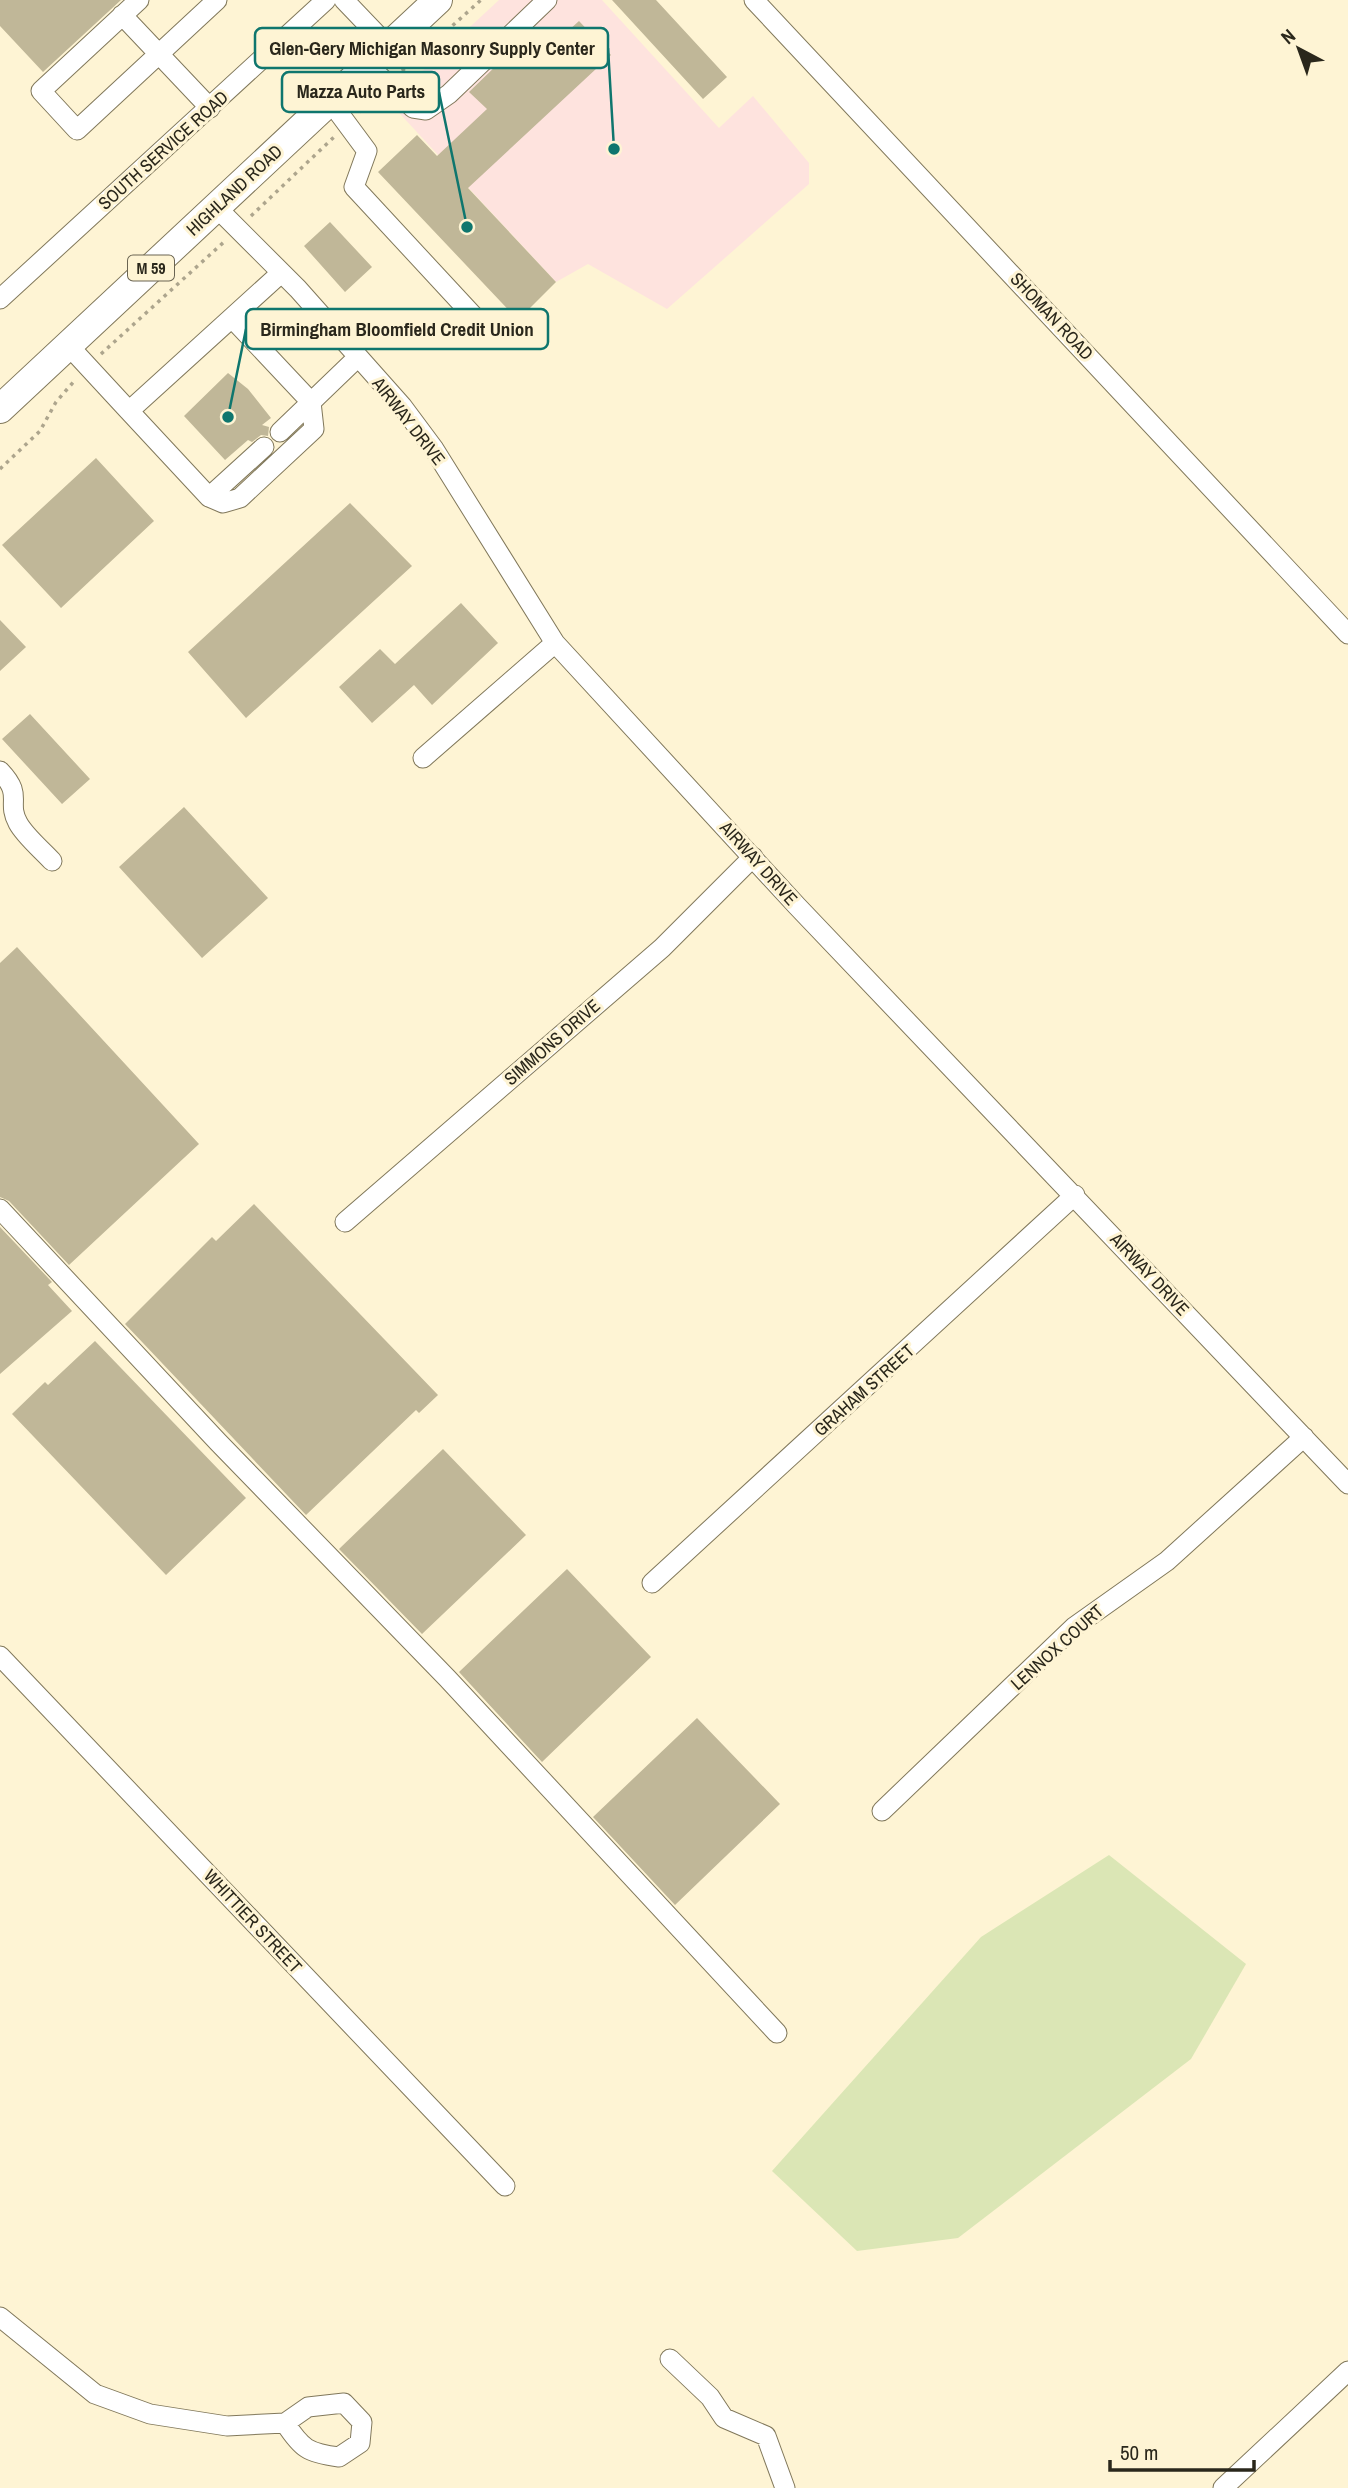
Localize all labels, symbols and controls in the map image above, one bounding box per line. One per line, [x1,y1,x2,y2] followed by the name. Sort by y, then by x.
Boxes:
[1264,14,1334,84] north arrow
[1275,23,1301,50] text: N
[255,28,608,68] callout: Glen-Gery Michigan Masonry Supply Center
[269,35,595,61] text: Glen-Gery Michigan Masonry Supply Center
[282,72,439,112] callout: Mazza Auto Parts
[297,78,425,104] text: Mazza Auto Parts
[93,85,233,215] street label: SOUTH SERVICE ROAD
[180,139,288,241] street label: HIGHLAND ROAD
[128,256,174,280] road number: M 59
[1005,267,1099,365] street label: SHOMAN ROAD
[246,309,548,349] callout: Birmingham Bloomfield Credit Union
[260,316,534,342] text: Birmingham Bloomfield Credit Union
[366,371,451,470] street label: AIRWAY DRIVE
[714,815,804,911] street label: AIRWAY DRIVE
[499,993,605,1091] street label: SIMMONS DRIVE
[1104,1226,1195,1321] street label: AIRWAY DRIVE
[808,1338,920,1442] street label: GRAHAM STREET
[1005,1599,1109,1695] street label: LENNOX COURT
[198,1864,308,1978] street label: WHITTIER STREET
[1110,2428,1254,2472] scale bar
[1120,2438,1158,2467] text: 50 m

